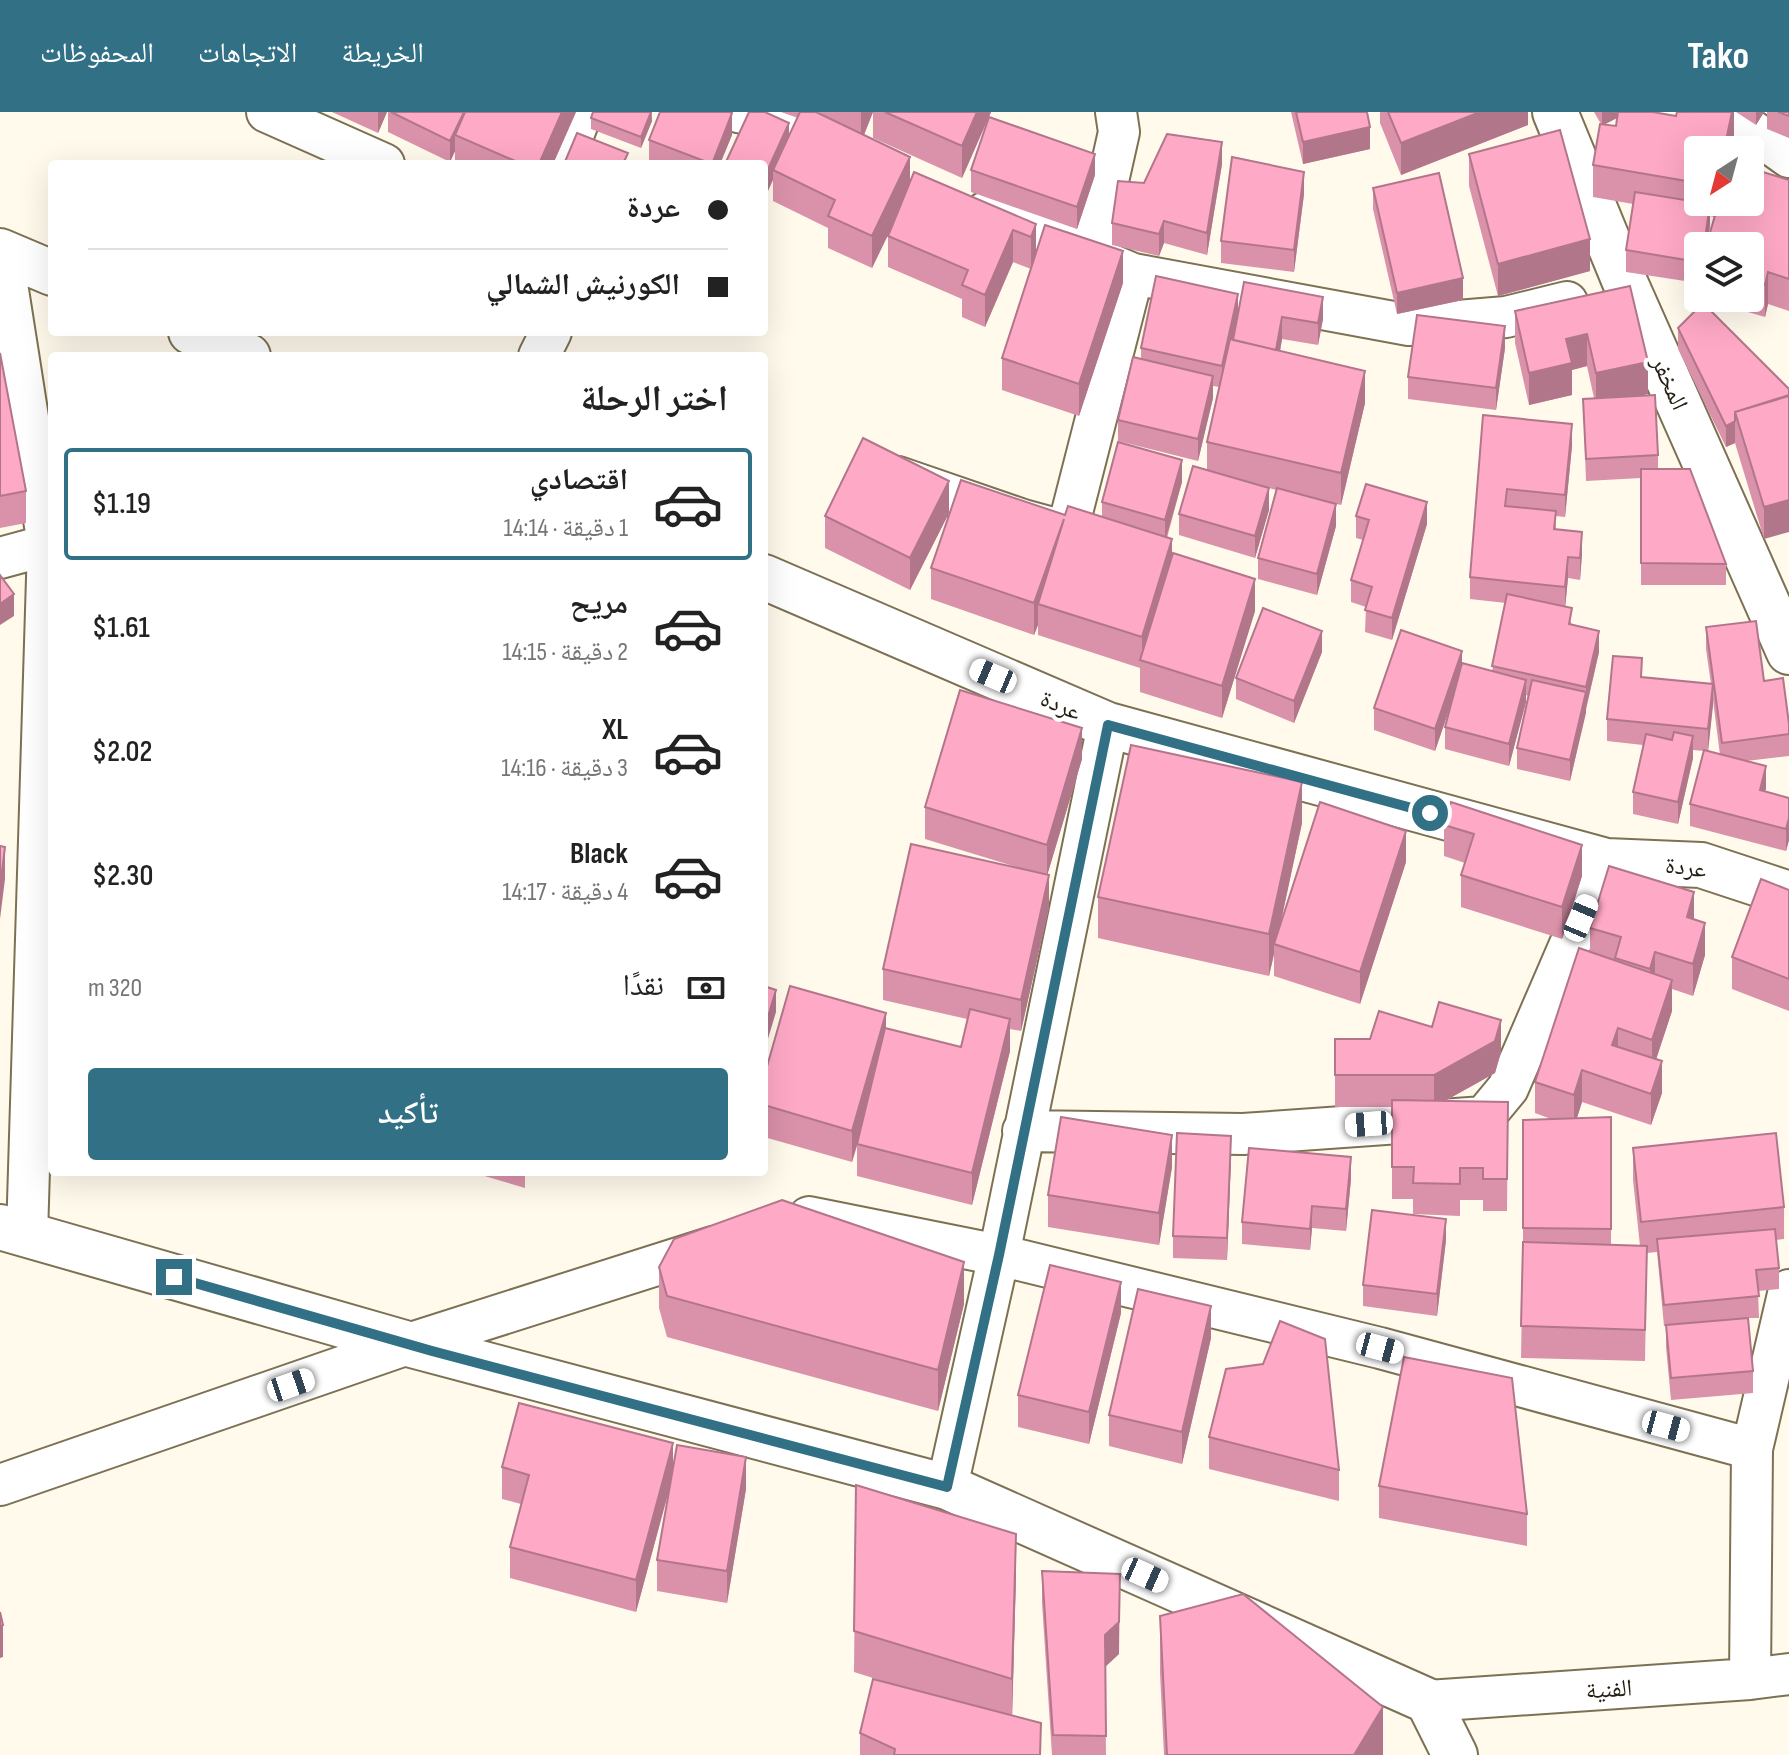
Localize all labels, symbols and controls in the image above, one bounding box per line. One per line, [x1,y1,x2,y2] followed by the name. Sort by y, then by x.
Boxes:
[1687,34,1749,79] text: Tako
[40,37,154,70] text: المحفوظات
[198,37,297,70] text: الاتجاهات
[341,37,424,70] text: الخريطة
[1684,136,1764,216] north arrow
[1684,136,1764,312] map controls
[627,190,680,226] text: عردة
[1684,232,1764,312] button: layers
[486,267,680,303] text: الكورنيش الشمالي
[1645,351,1694,415] street label: المخفر
[580,378,728,421] text: اختر الرحلة
[530,462,628,498] text: اقتصادي
[652,468,724,540] icon: car
[92,486,151,522] text: $1.19
[504,513,628,544] text: 1 دقيقة · 14:14
[570,586,628,622] text: مريح
[652,592,724,664] icon: car
[92,610,150,646] text: $1.61
[502,637,628,668] text: 2 دقيقة · 14:15
[966,656,1020,696] car
[1036,684,1086,727] street label: عردة
[602,712,628,748] text: XL
[652,716,724,788] icon: car
[92,734,152,770] text: $2.02
[501,753,628,784] text: 3 دقيقة · 14:16
[1412,795,1448,831] route start
[570,836,628,872] text: Black
[652,840,724,912] icon: car
[1664,851,1708,884] street label: عردة
[92,858,153,894] text: $2.30
[502,877,628,908] text: 4 دقيقة · 14:17
[1561,891,1601,945] car
[684,966,728,1010] icon: cash
[623,968,664,1004] text: نقدًا
[88,973,142,1004] text: 320 m
[88,1068,728,1160] button: تأكيد
[1344,1110,1394,1138] car
[156,1259,192,1295] route end
[1354,1330,1406,1366] car
[264,1366,318,1404] car
[1640,1408,1692,1444] car
[1118,1554,1172,1596] car
[1585,1673,1633,1706] street label: الفنية

